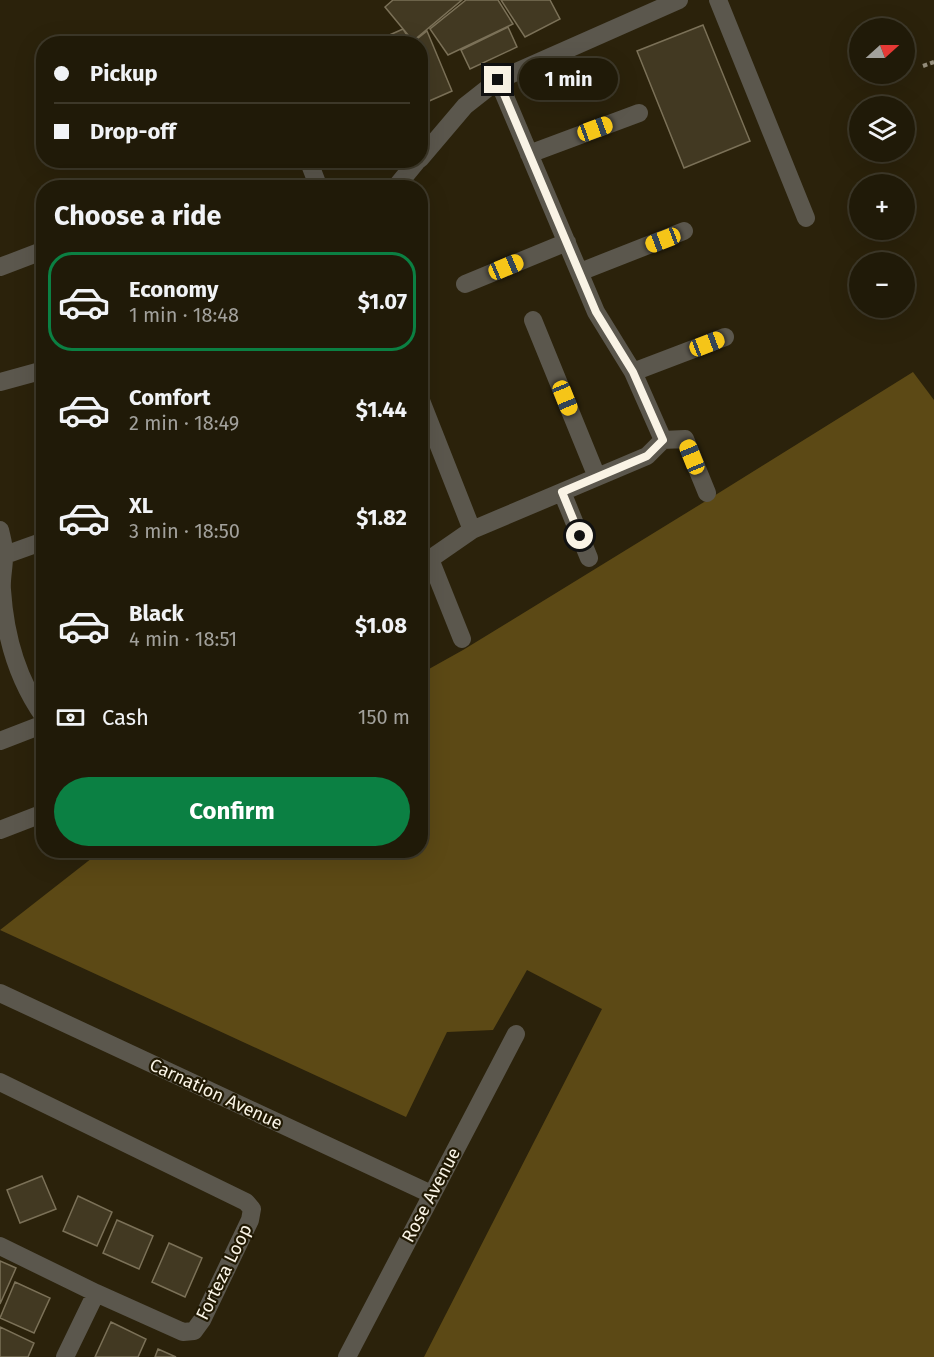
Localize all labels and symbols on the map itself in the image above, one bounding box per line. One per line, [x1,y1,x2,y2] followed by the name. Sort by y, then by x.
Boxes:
[849,18,915,84] north arrow
[519,59,618,101] callout: 1 min
[484,66,511,93] route end
[575,114,615,144] car
[643,225,683,255] car
[486,252,526,282] car
[687,329,727,359] car
[550,378,580,418] car
[677,437,707,477] car
[566,522,593,549] route start
[146,1054,286,1134] street label: Carnation Avenue
[397,1144,465,1246] street label: Rose Avenue
[191,1220,257,1324] street label: Forteza Loop

